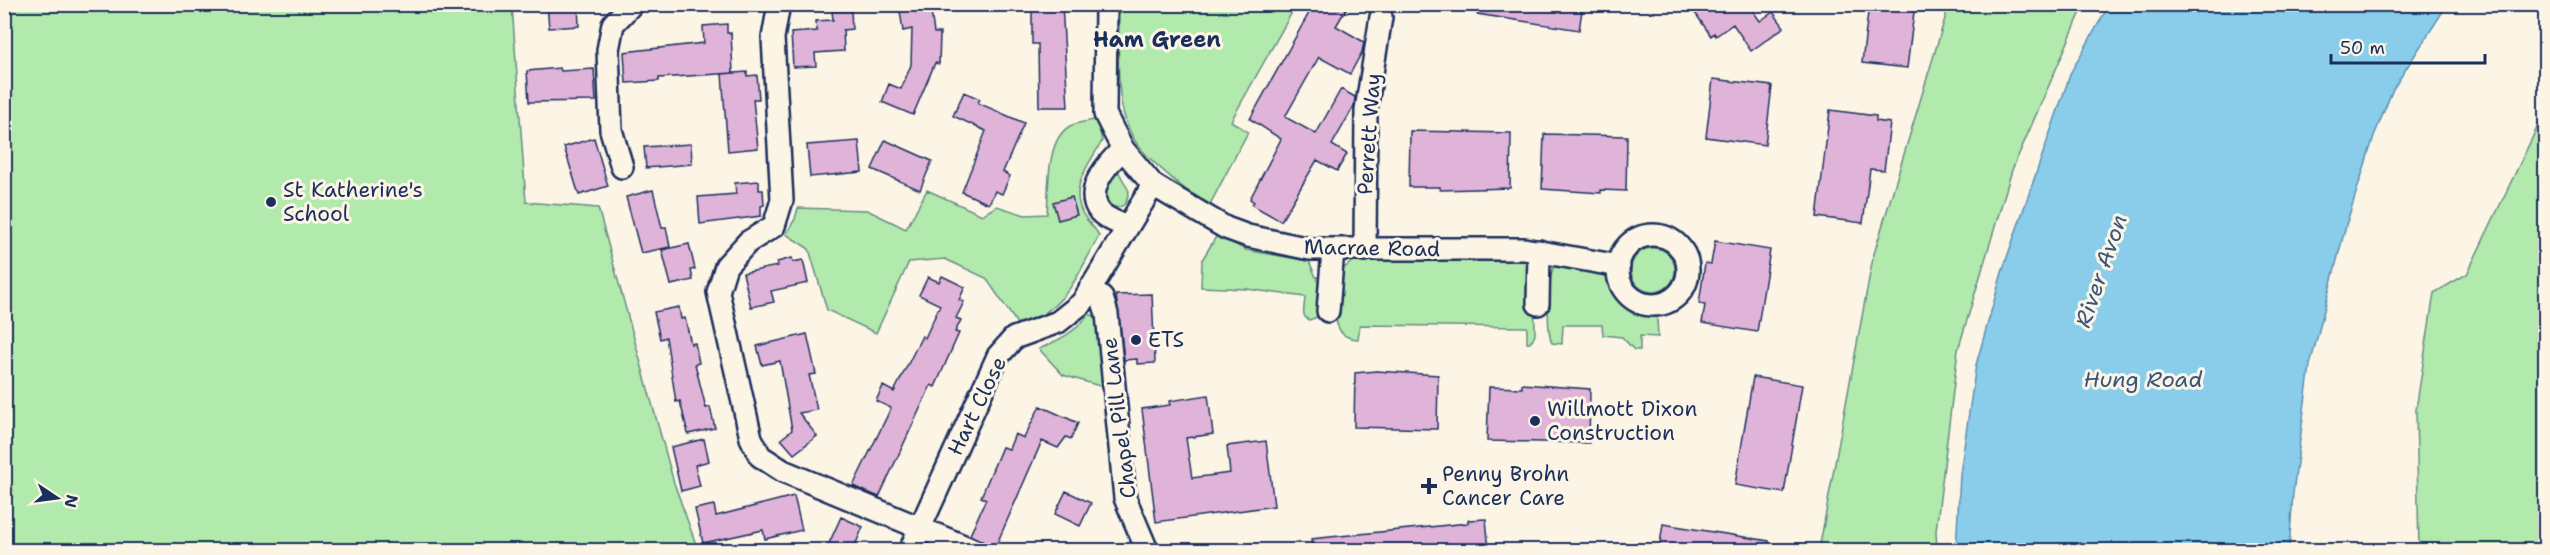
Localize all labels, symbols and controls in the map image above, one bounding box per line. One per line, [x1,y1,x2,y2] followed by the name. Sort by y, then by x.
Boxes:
[1093,25,1221,54] district label: Ham Green
[2331,27,2486,65] scale bar
[2340,36,2385,60] text: 50 m
[1351,72,1387,196] street label: Perrett Way
[283,176,423,228] place label: St Katherine's School
[264,195,278,209] marker: St Katherine's School
[2068,211,2134,331] water label: River Avon
[1304,233,1440,263] street label: Macrae Road
[1148,326,1184,354] place label: ETS
[1129,333,1143,347] marker: ETS
[1095,336,1143,500] street label: Chapel Pill Lane
[941,352,1013,460] street label: Hart Close
[2084,365,2202,394] water label: Hung Road
[1547,395,1697,447] place label: Willmott Dixon Construction
[1528,414,1542,428] marker: Willmott Dixon Construction
[1442,460,1569,512] place label: Penny Brohn Cancer Care
[27,468,87,528] north arrow
[1420,477,1438,495] marker: Penny Brohn Cancer Care
[59,493,83,510] text: N

